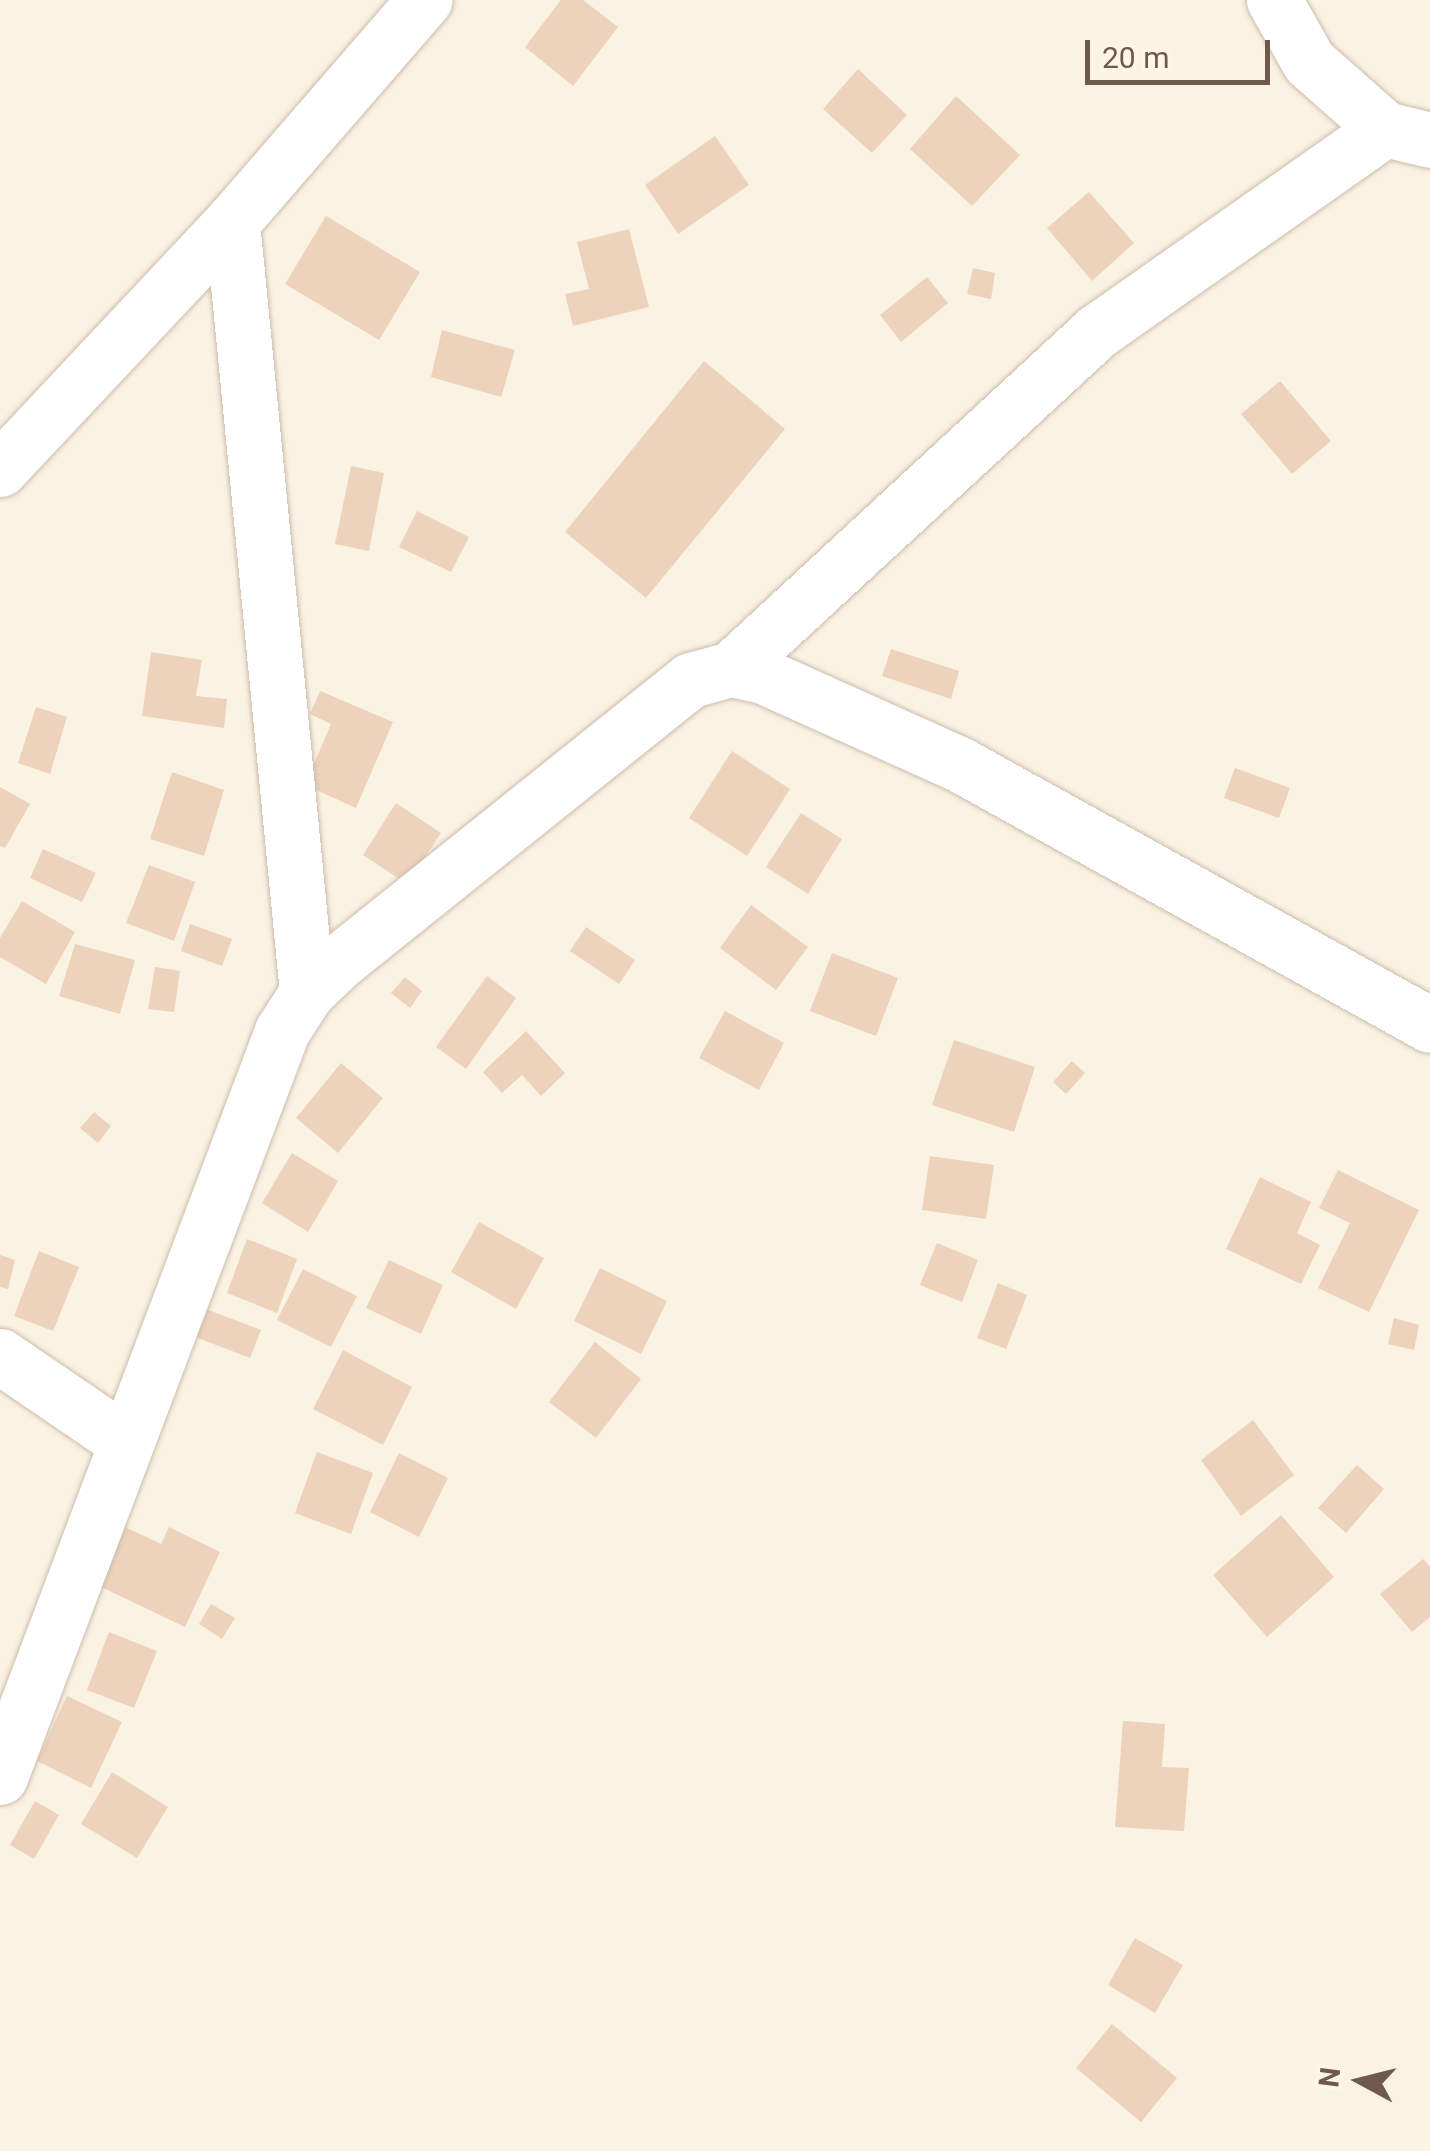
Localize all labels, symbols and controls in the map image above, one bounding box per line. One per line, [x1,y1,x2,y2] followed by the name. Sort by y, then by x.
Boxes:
[1090,20,1275,82] scale bar
[1102,40,1169,75] text: 20 m
[1310,2031,1410,2131] north arrow
[1312,2065,1347,2089] text: N

